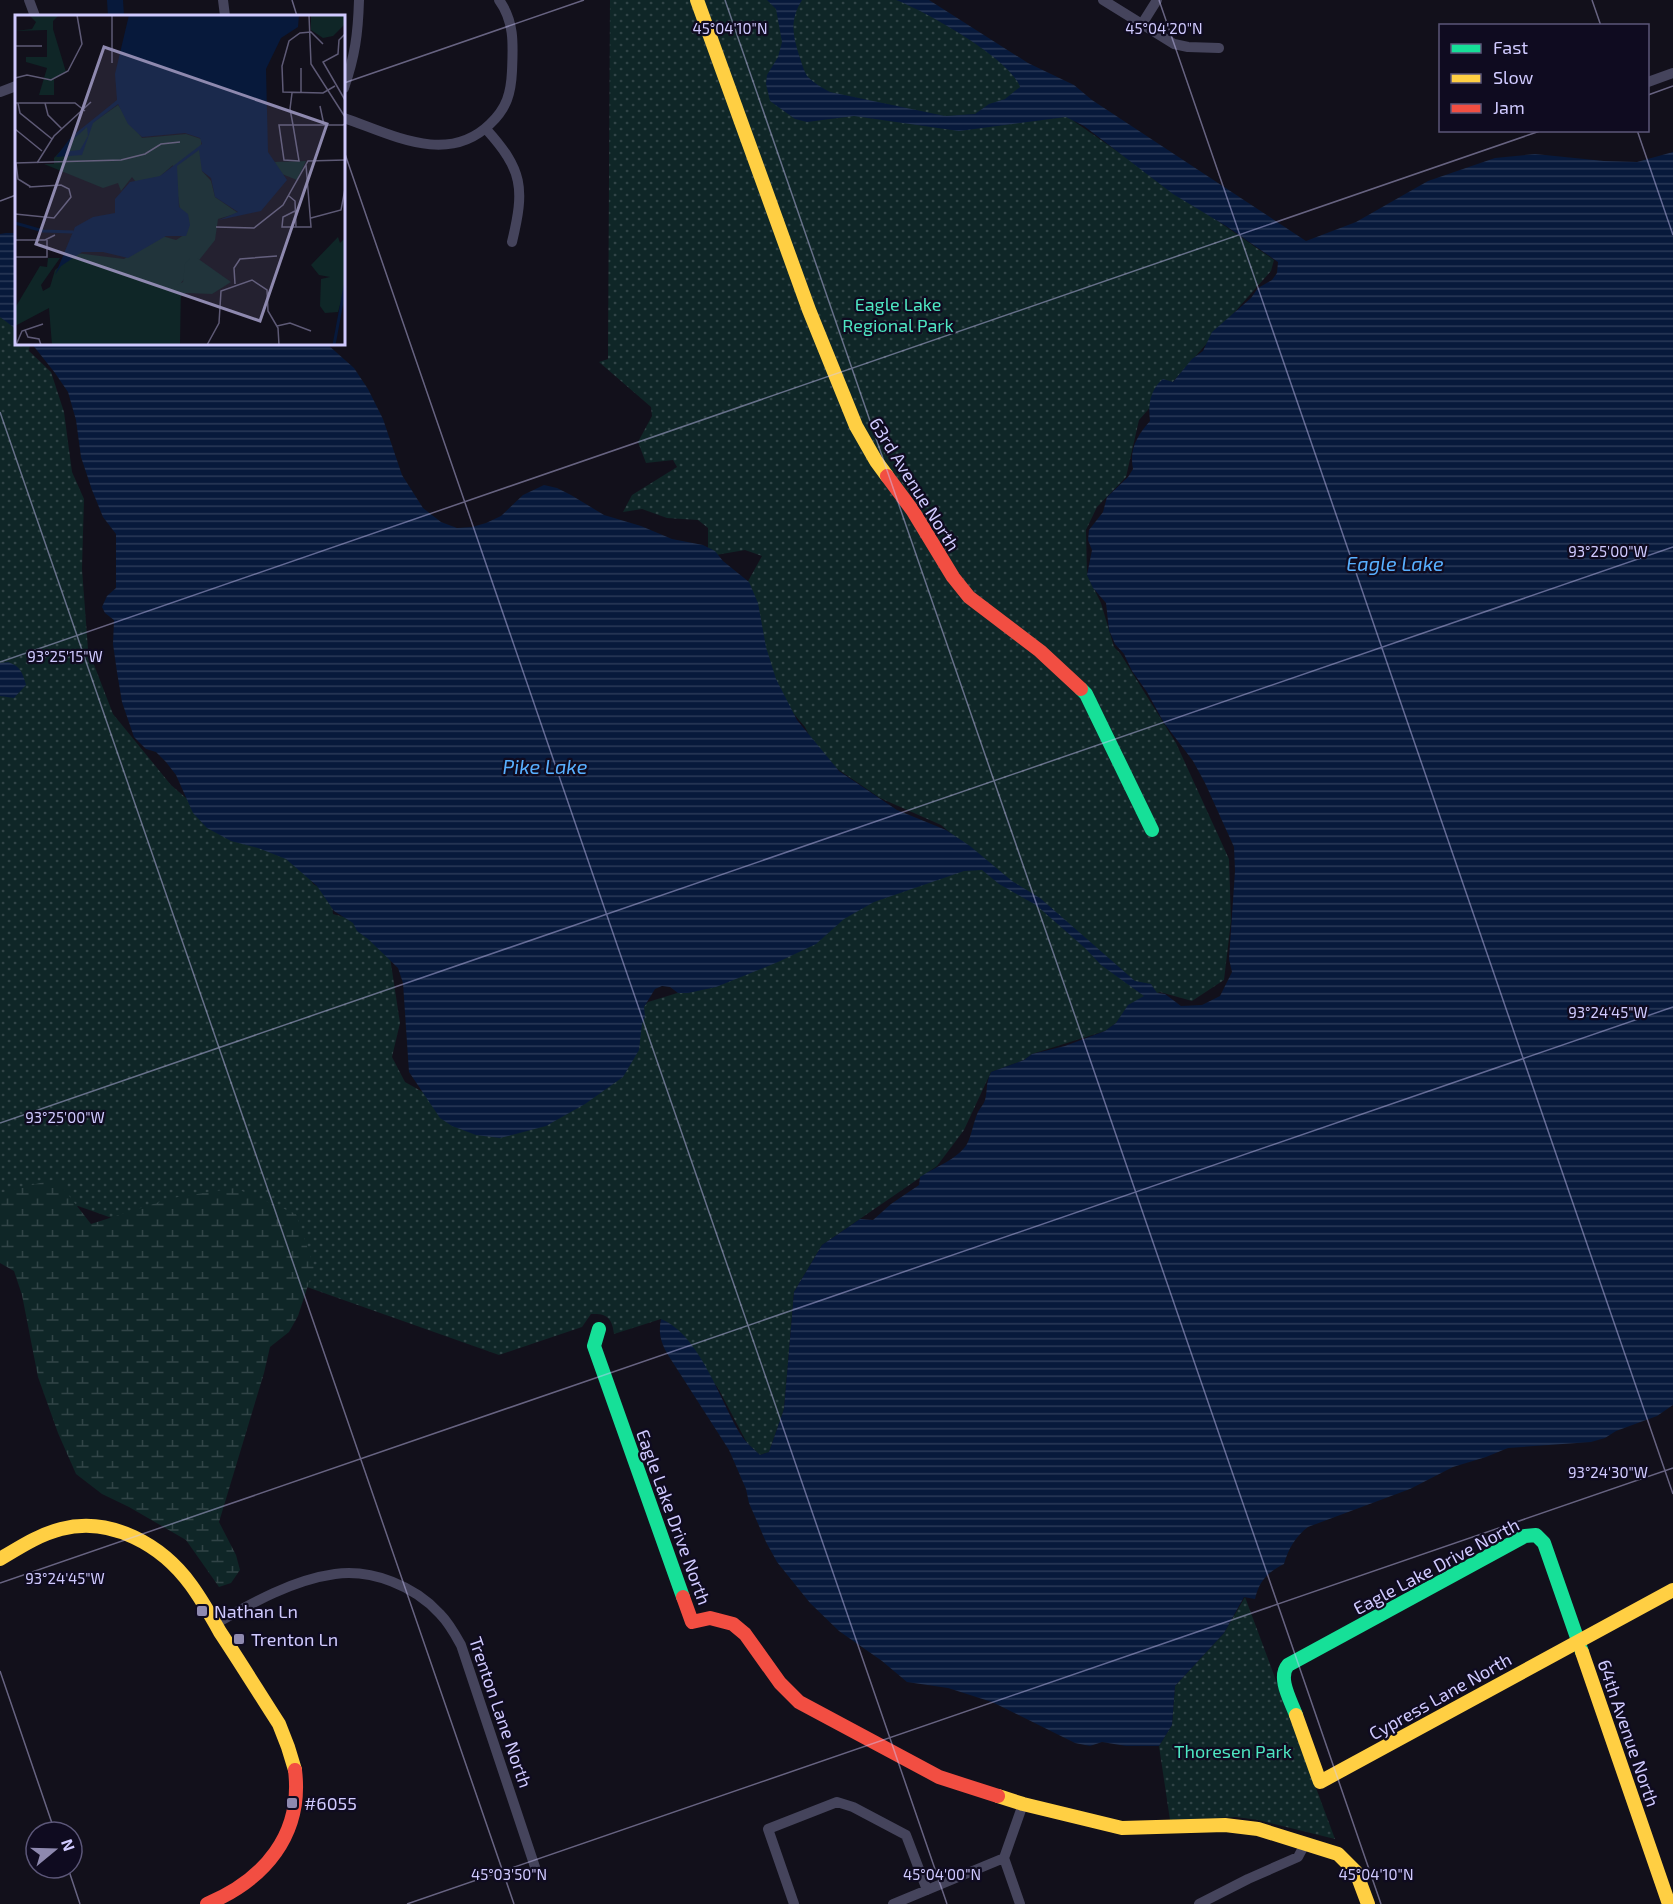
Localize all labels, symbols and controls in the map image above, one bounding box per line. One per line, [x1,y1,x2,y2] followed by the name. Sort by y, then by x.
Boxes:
[15,15,345,345] inset map
[693,19,767,37] text: 45°04'10"N
[1125,19,1203,37] text: 45°04'20"N
[1439,24,1649,132] legend
[1493,36,1528,58] text: Fast
[1493,66,1534,88] text: Slow
[1493,96,1525,118] text: Jam
[842,293,954,336] park label: Eagle Lake Regional Park
[865,413,965,555] street label: 63rd Avenue North
[1568,542,1648,560] text: 93°25'00"W
[1346,551,1444,575] water label: Eagle Lake
[27,647,103,665] text: 93°25'15"W
[503,754,588,778] water label: Pike Lake
[1568,1003,1648,1021] text: 93°24'45"W
[25,1108,105,1126] text: 93°25'00"W
[632,1426,716,1608] street label: Eagle Lake Drive North
[1568,1463,1648,1481] text: 93°24'30"W
[1349,1513,1523,1619] street label: Eagle Lake Drive North
[25,1569,105,1587] text: 93°24'45"W
[214,1600,298,1622] place label: Nathan Ln
[195,1604,209,1618] marker: Nathan Ln
[251,1628,338,1650] place label: Trenton Ln
[232,1632,246,1646] marker: Trenton Ln
[465,1634,537,1790] street label: Trenton Lane North
[1365,1648,1515,1744] street label: Cypress Lane North
[1594,1657,1664,1809] street label: 64th Avenue North
[1174,1740,1292,1762] park label: Thoresen Park
[304,1792,357,1814] place label: #6055
[285,1796,299,1810] marker: #6055
[24,1820,84,1880] north arrow
[58,1836,80,1854] text: N
[471,1865,547,1883] text: 45°03'50"N
[903,1865,981,1883] text: 45°04'00"N
[1339,1865,1413,1883] text: 45°04'10"N

